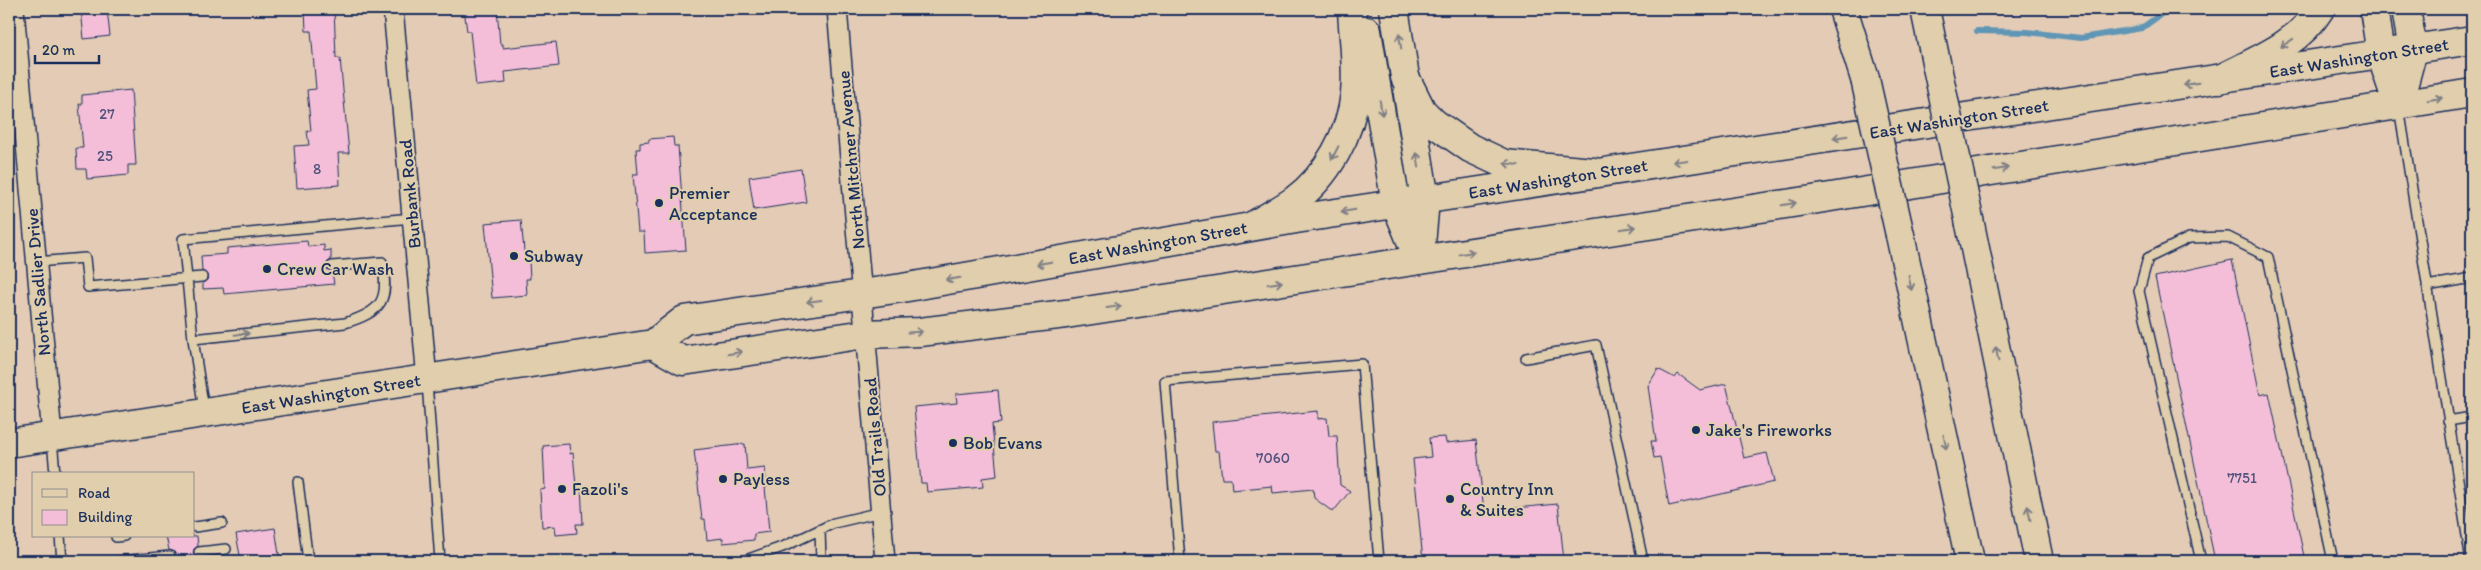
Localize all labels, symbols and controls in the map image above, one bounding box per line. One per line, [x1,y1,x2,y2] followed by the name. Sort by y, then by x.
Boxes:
[35,32,99,64] scale bar
[1394,33,1404,49] one-way arrow
[2268,33,2450,83] street label: East Washington Street
[2280,38,2294,49] one-way arrow
[42,41,76,59] text: 20 m
[832,70,870,250] street label: North Mitchner Avenue
[2184,79,2200,89] one-way arrow
[2427,93,2443,103] one-way arrow
[1868,94,2050,144] street label: East Washington Street
[1376,100,1386,116] one-way arrow
[99,105,115,123] house number: 27
[1833,132,1849,142] one-way arrow
[394,138,426,250] street label: Burbank Road
[1330,145,1339,160] one-way arrow
[97,147,113,165] house number: 25
[1413,152,1423,168] one-way arrow
[1467,154,1649,204] street label: East Washington Street
[1672,156,1688,166] one-way arrow
[1503,159,1519,169] one-way arrow
[313,160,321,178] house number: 8
[1992,164,2008,174] one-way arrow
[669,182,758,225] place label: Premier Acceptance
[653,197,665,209] marker: Premier Acceptance
[1780,199,1796,209] one-way arrow
[1340,206,1356,216] one-way arrow
[21,207,55,357] street label: North Sadlier Drive
[1067,216,1249,270] street label: East Washington Street
[1620,223,1636,233] one-way arrow
[524,245,584,267] place label: Subway
[1459,248,1475,258] one-way arrow
[508,250,520,262] marker: Subway
[277,258,394,280] place label: Crew Car Wash
[1037,258,1053,268] one-way arrow
[261,263,273,275] marker: Crew Car Wash
[1906,274,1915,290] one-way arrow
[945,275,961,285] one-way arrow
[1266,278,1282,288] one-way arrow
[806,297,822,307] one-way arrow
[1106,302,1122,312] one-way arrow
[906,327,922,336] one-way arrow
[234,329,250,339] one-way arrow
[1992,347,2001,363] one-way arrow
[727,348,743,358] one-way arrow
[240,369,422,419] street label: East Washington Street
[859,376,891,497] street label: Old Trails Road
[1706,419,1832,441] place label: Jake's Fireworks
[1690,424,1702,436] marker: Jake's Fireworks
[963,432,1043,454] place label: Bob Evans
[1940,433,1950,449] one-way arrow
[947,437,959,449] marker: Bob Evans
[1256,449,1290,467] house number: 7060
[733,468,790,490] place label: Payless
[2227,469,2257,487] house number: 7751
[32,472,195,538] legend
[717,473,729,485] marker: Payless
[572,478,629,500] place label: Fazoli's
[1460,478,1554,521] place label: Country Inn & Suites
[556,483,568,495] marker: Fazoli's
[78,484,111,502] text: Road
[1444,493,1456,505] marker: Country Inn & Suites
[2024,506,2034,522] one-way arrow
[78,508,132,526] text: Building

